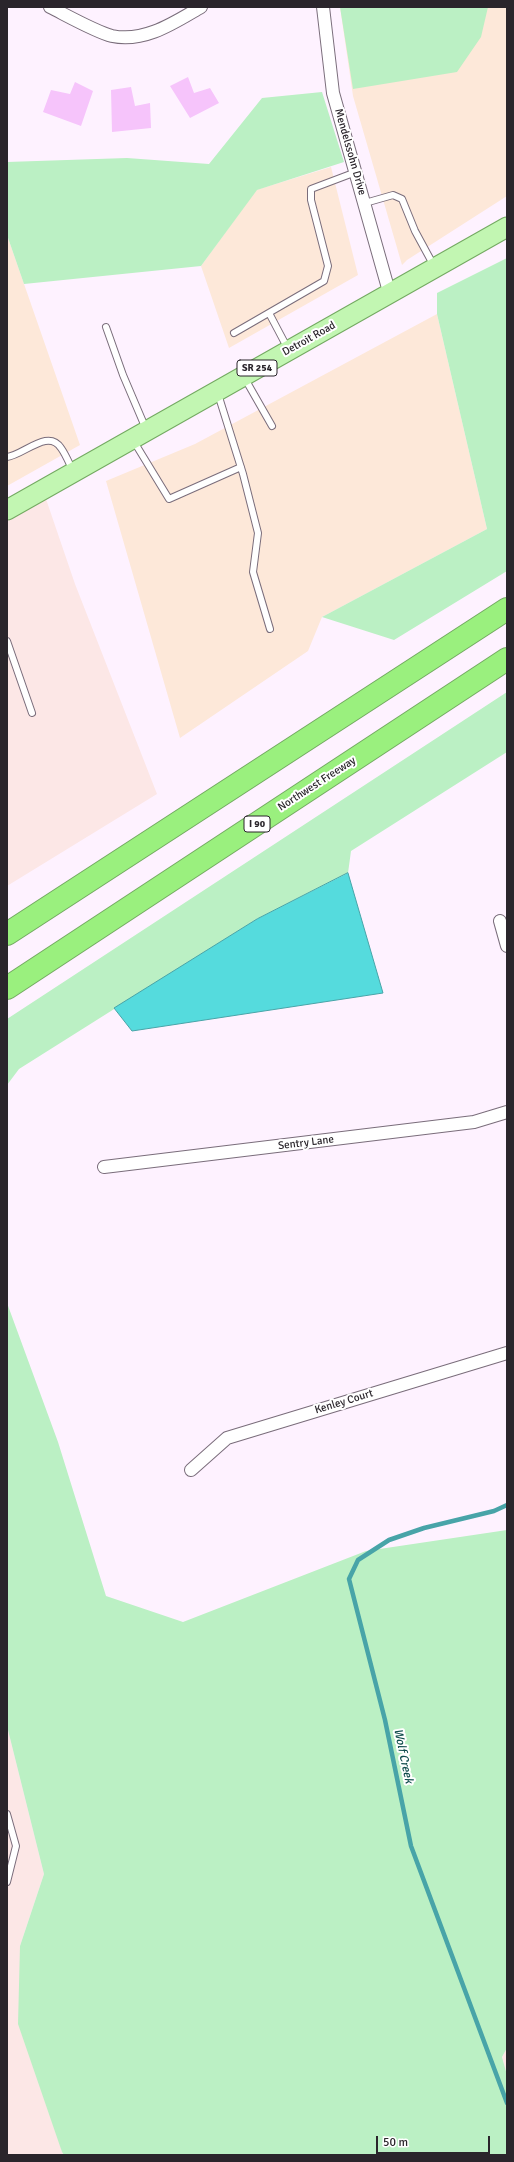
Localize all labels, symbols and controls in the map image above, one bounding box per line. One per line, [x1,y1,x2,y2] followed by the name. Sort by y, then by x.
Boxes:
[331,107,369,197] street label: Mendelssohn Drive
[280,319,338,359] street label: Detroit Road
[237,360,277,376] road number: SR 254
[276,754,358,814] street label: Northwest Freeway
[244,816,270,832] road number: I 90
[277,1133,335,1153] street label: Sentry Lane
[313,1387,375,1417] street label: Kenley Court
[390,1727,416,1785] water label: Wolf Creek
[378,2128,492,2154] scale bar
[383,2135,408,2150] text: 50 m

